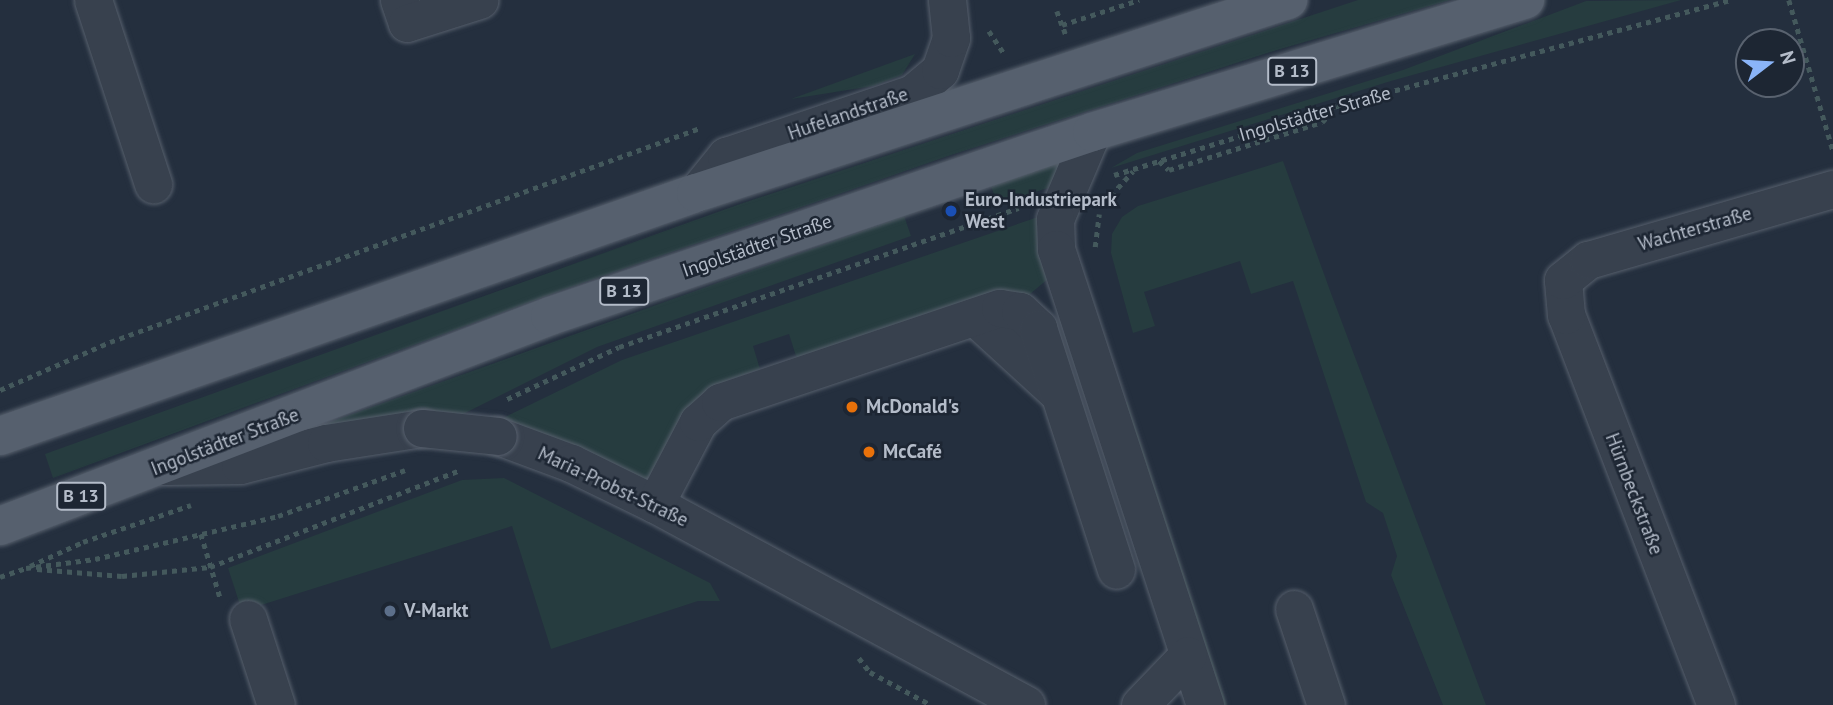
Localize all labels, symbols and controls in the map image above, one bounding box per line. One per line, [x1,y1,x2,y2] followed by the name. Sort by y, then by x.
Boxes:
[1735,28,1805,98] north arrow
[1775,48,1801,67] text: N
[1266,56,1318,86] road number: B 13
[1237,81,1393,147] street label: Ingolstädter Straße
[785,83,911,145] street label: Hufelandstraße
[965,189,1117,233] place label: Euro-Industriepark West
[1636,202,1754,256] street label: Wachterstraße
[943,203,959,219] marker: Euro-Industriepark West
[679,210,835,282] street label: Ingolstädter Straße
[598,276,650,306] road number: B 13
[866,396,959,418] place label: McDonald's
[844,399,860,415] marker: McDonald's
[148,403,302,481] street label: Ingolstädter Straße
[1600,430,1668,558] street label: Hürnbeckstraße
[883,441,942,463] place label: McCafé
[534,442,692,532] street label: Maria-Probst-Straße
[861,444,877,460] marker: McCafé
[55,482,107,510] road number: B 13
[404,600,469,622] place label: V-Markt
[382,603,398,619] marker: V-Markt

